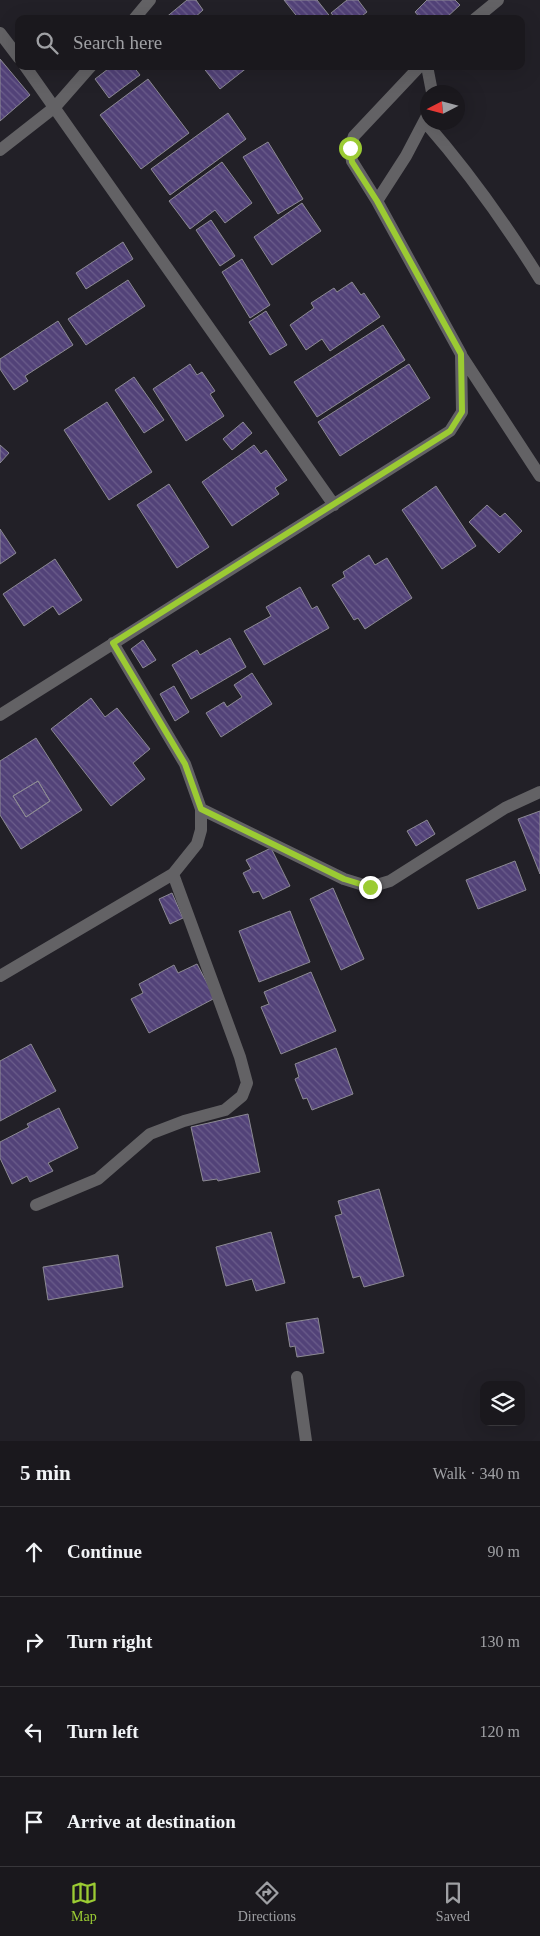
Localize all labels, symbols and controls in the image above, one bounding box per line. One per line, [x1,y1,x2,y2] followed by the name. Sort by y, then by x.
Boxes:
[15,15,525,70] search box
[33,29,61,57] icon: search
[73,32,162,53] text: Search here
[420,85,465,130] north arrow
[339,137,362,160] route start
[359,876,382,899] route end
[480,1381,525,1426] map controls
[480,1381,525,1426] button: layers
[20,1461,71,1485] text: 5 min
[433,1465,520,1482] text: Walk · 340 m
[20,1538,48,1566] icon: ahead
[67,1541,142,1562] text: Continue
[488,1543,520,1560] text: 90 m
[20,1628,48,1656] icon: right
[67,1631,152,1652] text: Turn right
[480,1633,520,1650] text: 130 m
[20,1718,48,1746] icon: left
[67,1721,139,1742] text: Turn left
[480,1723,520,1740] text: 120 m
[20,1808,48,1836] icon: arrive
[67,1811,236,1832] text: Arrive at destination
[70,1879,98,1925] tab: Map
[238,1879,296,1925] tab: Directions
[436,1879,470,1925] tab: Saved

